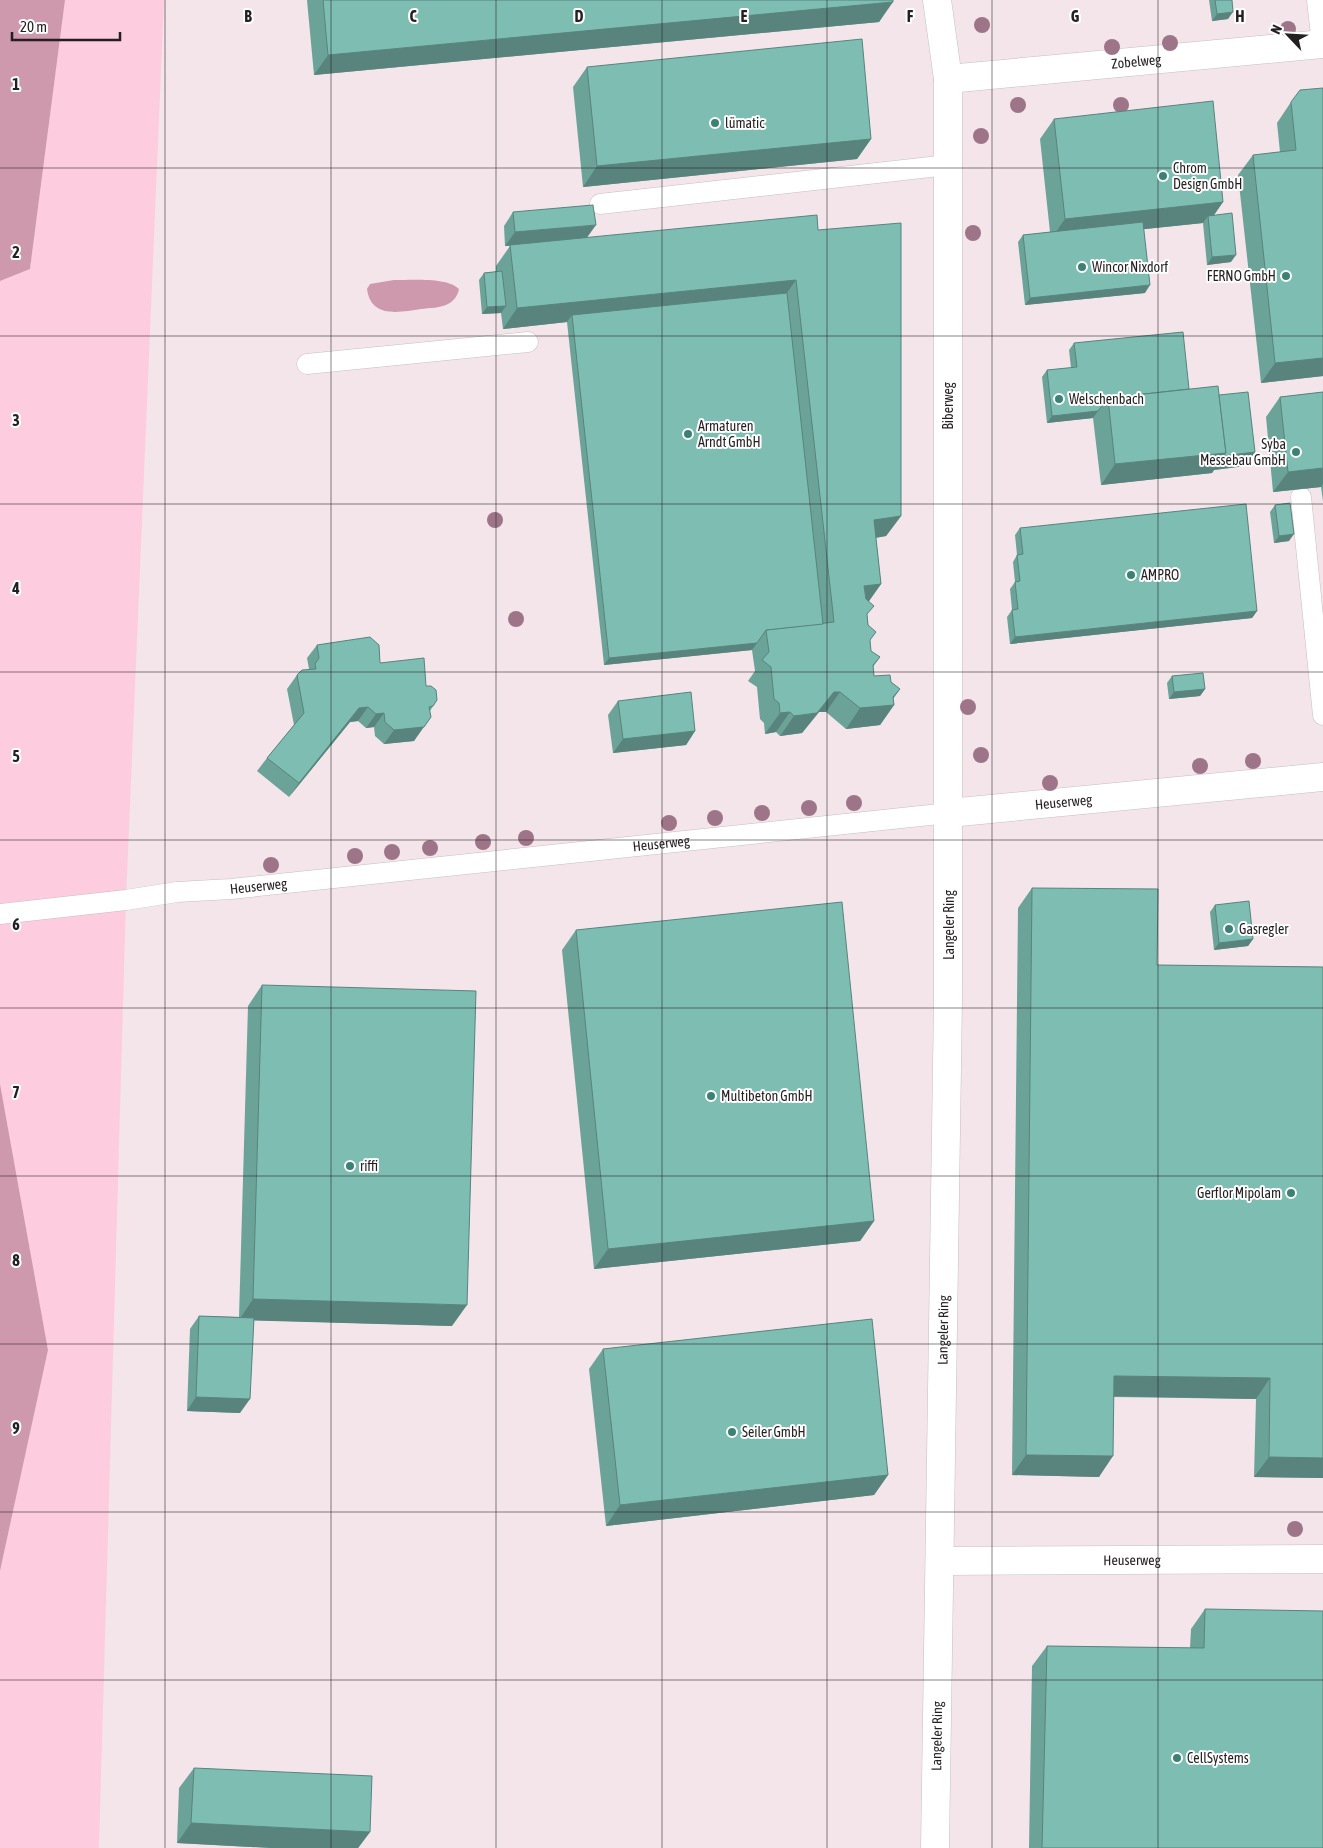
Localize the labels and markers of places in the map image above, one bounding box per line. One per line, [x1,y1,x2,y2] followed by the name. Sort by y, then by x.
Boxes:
[725,115,765,131] place label: lümatic
[709,117,721,129] marker: lümatic
[1173,160,1242,192] place label: Chrom Design GmbH
[1157,170,1169,182] marker: Chrom Design GmbH
[1092,259,1168,275] place label: Wincor Nixdorf
[1076,261,1088,273] marker: Wincor Nixdorf
[1207,268,1276,284] place label: FERNO GmbH
[1280,270,1292,282] marker: FERNO GmbH
[1069,391,1144,407] place label: Welschenbach
[1053,393,1065,405] marker: Welschenbach
[698,418,761,450] place label: Armaturen Arndt GmbH
[682,428,694,440] marker: Armaturen Arndt GmbH
[1200,436,1286,468] place label: Syba Messebau GmbH
[1290,446,1302,458] marker: Syba Messebau GmbH
[1141,567,1179,583] place label: AMPRO
[1125,569,1137,581] marker: AMPRO
[1239,921,1289,937] place label: Gasregler
[1223,923,1235,935] marker: Gasregler
[721,1088,813,1104] place label: Multibeton GmbH
[705,1090,717,1102] marker: Multibeton GmbH
[360,1158,378,1174] place label: riffi
[344,1160,356,1172] marker: riffi
[1197,1185,1281,1201] place label: Gerflor Mipolam
[1285,1187,1297,1199] marker: Gerflor Mipolam
[742,1424,806,1440] place label: Seiler GmbH
[726,1426,738,1438] marker: Seiler GmbH
[1187,1750,1249,1766] place label: CellSystems
[1171,1752,1183,1764] marker: CellSystems

